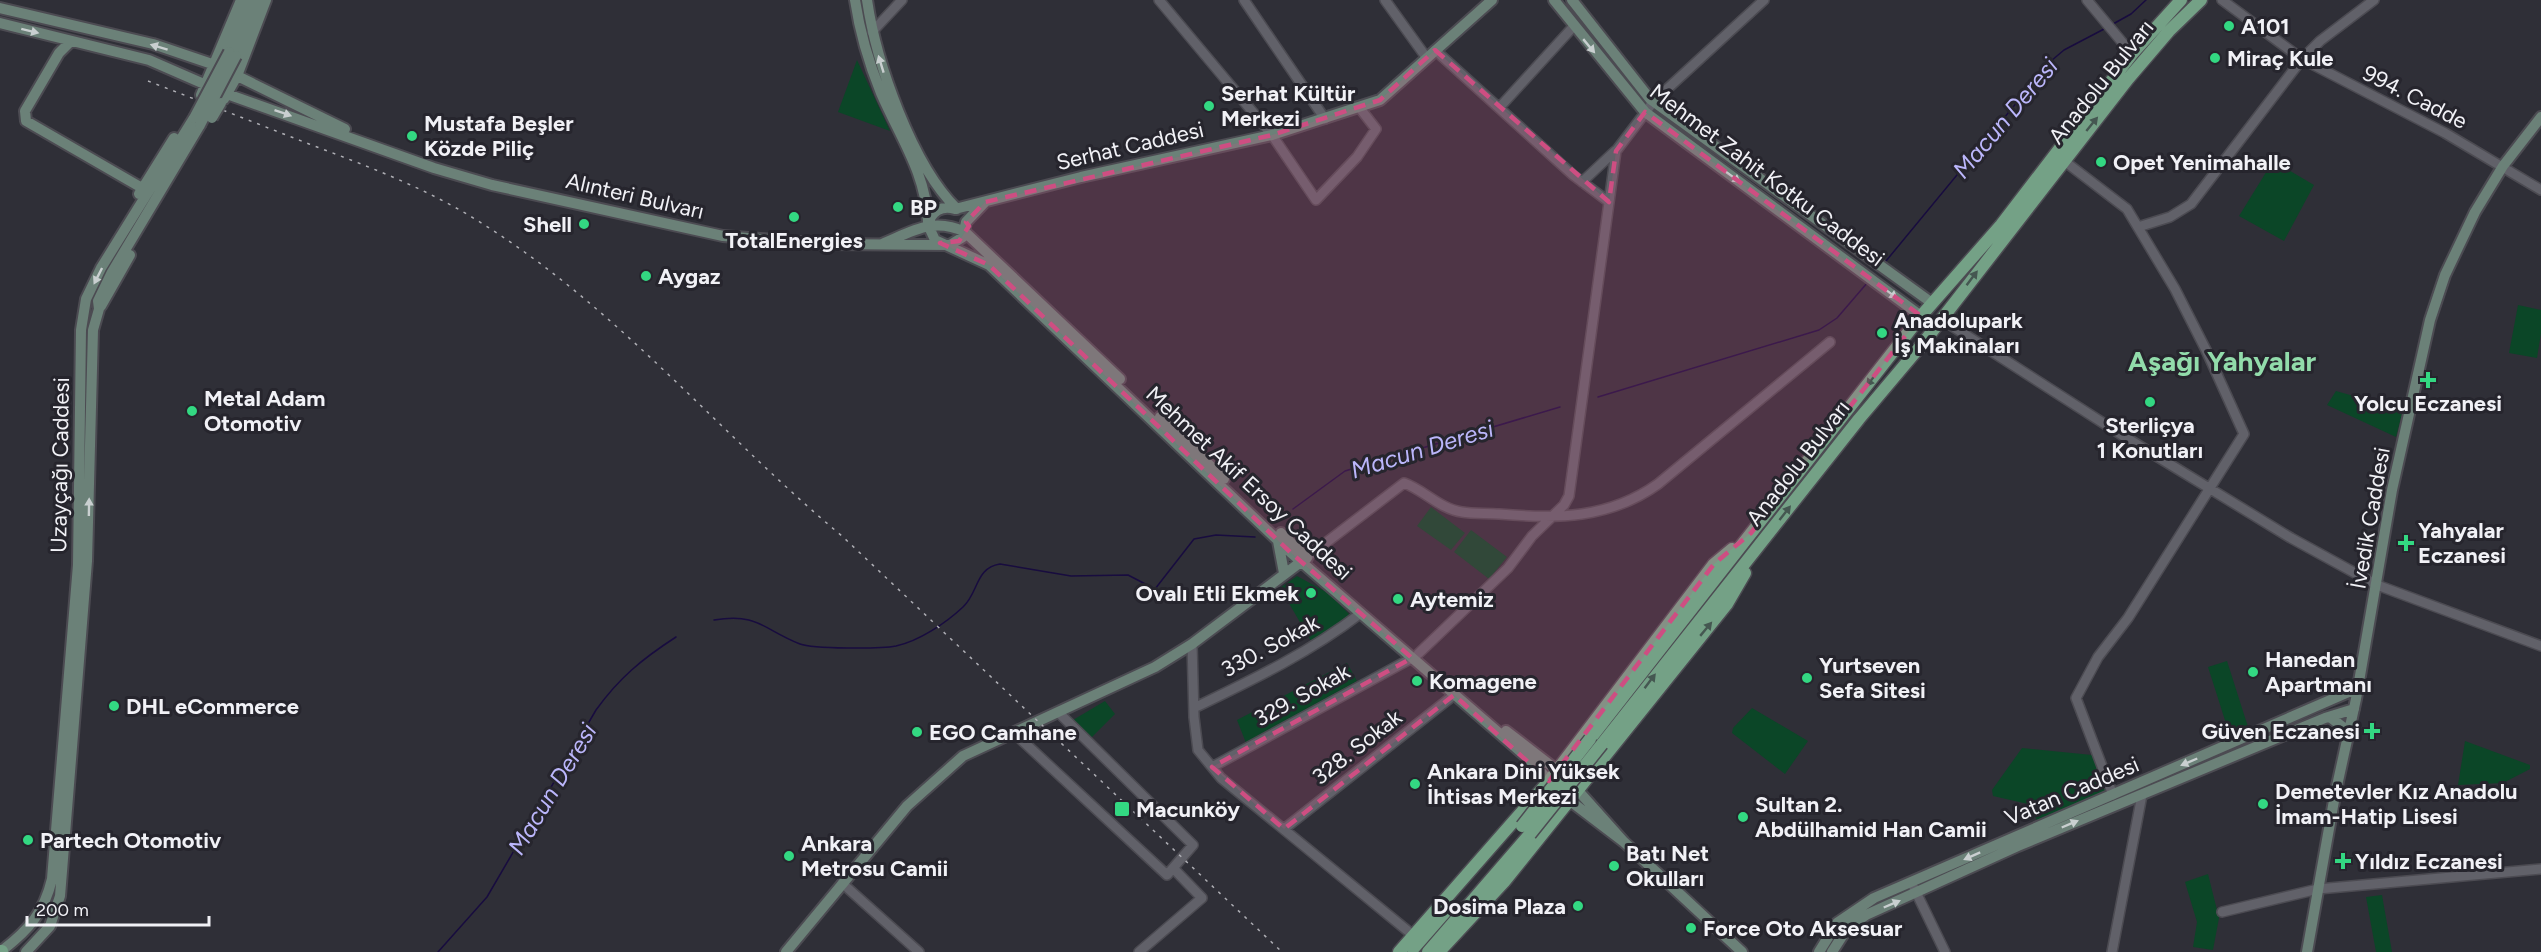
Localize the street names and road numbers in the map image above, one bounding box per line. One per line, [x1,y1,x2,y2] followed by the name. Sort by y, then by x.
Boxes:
[2043,14,2159,150] street label: Anadolu Bulvarı
[2358,59,2472,135] street label: 994. Cadde
[1644,78,1890,272] street label: Mehmet Zahit Kotku Caddesi
[1054,116,1206,176] street label: Serhat Caddesi
[563,167,707,225] street label: Alınteri Bulvarı
[45,377,75,553] street label: Uzayçağı Caddesi
[1140,380,1358,586] street label: Mehmet Akif Ersoy Caddesi
[1741,395,1855,531] street label: Anadolu Bulvarı
[2344,445,2396,591] street label: İvedik Caddesi
[1217,609,1324,683] street label: 330. Sokak
[1249,658,1355,732] street label: 329. Sokak
[1307,703,1407,790] street label: 328. Sokak
[2001,751,2143,831] street label: Vatan Caddesi

